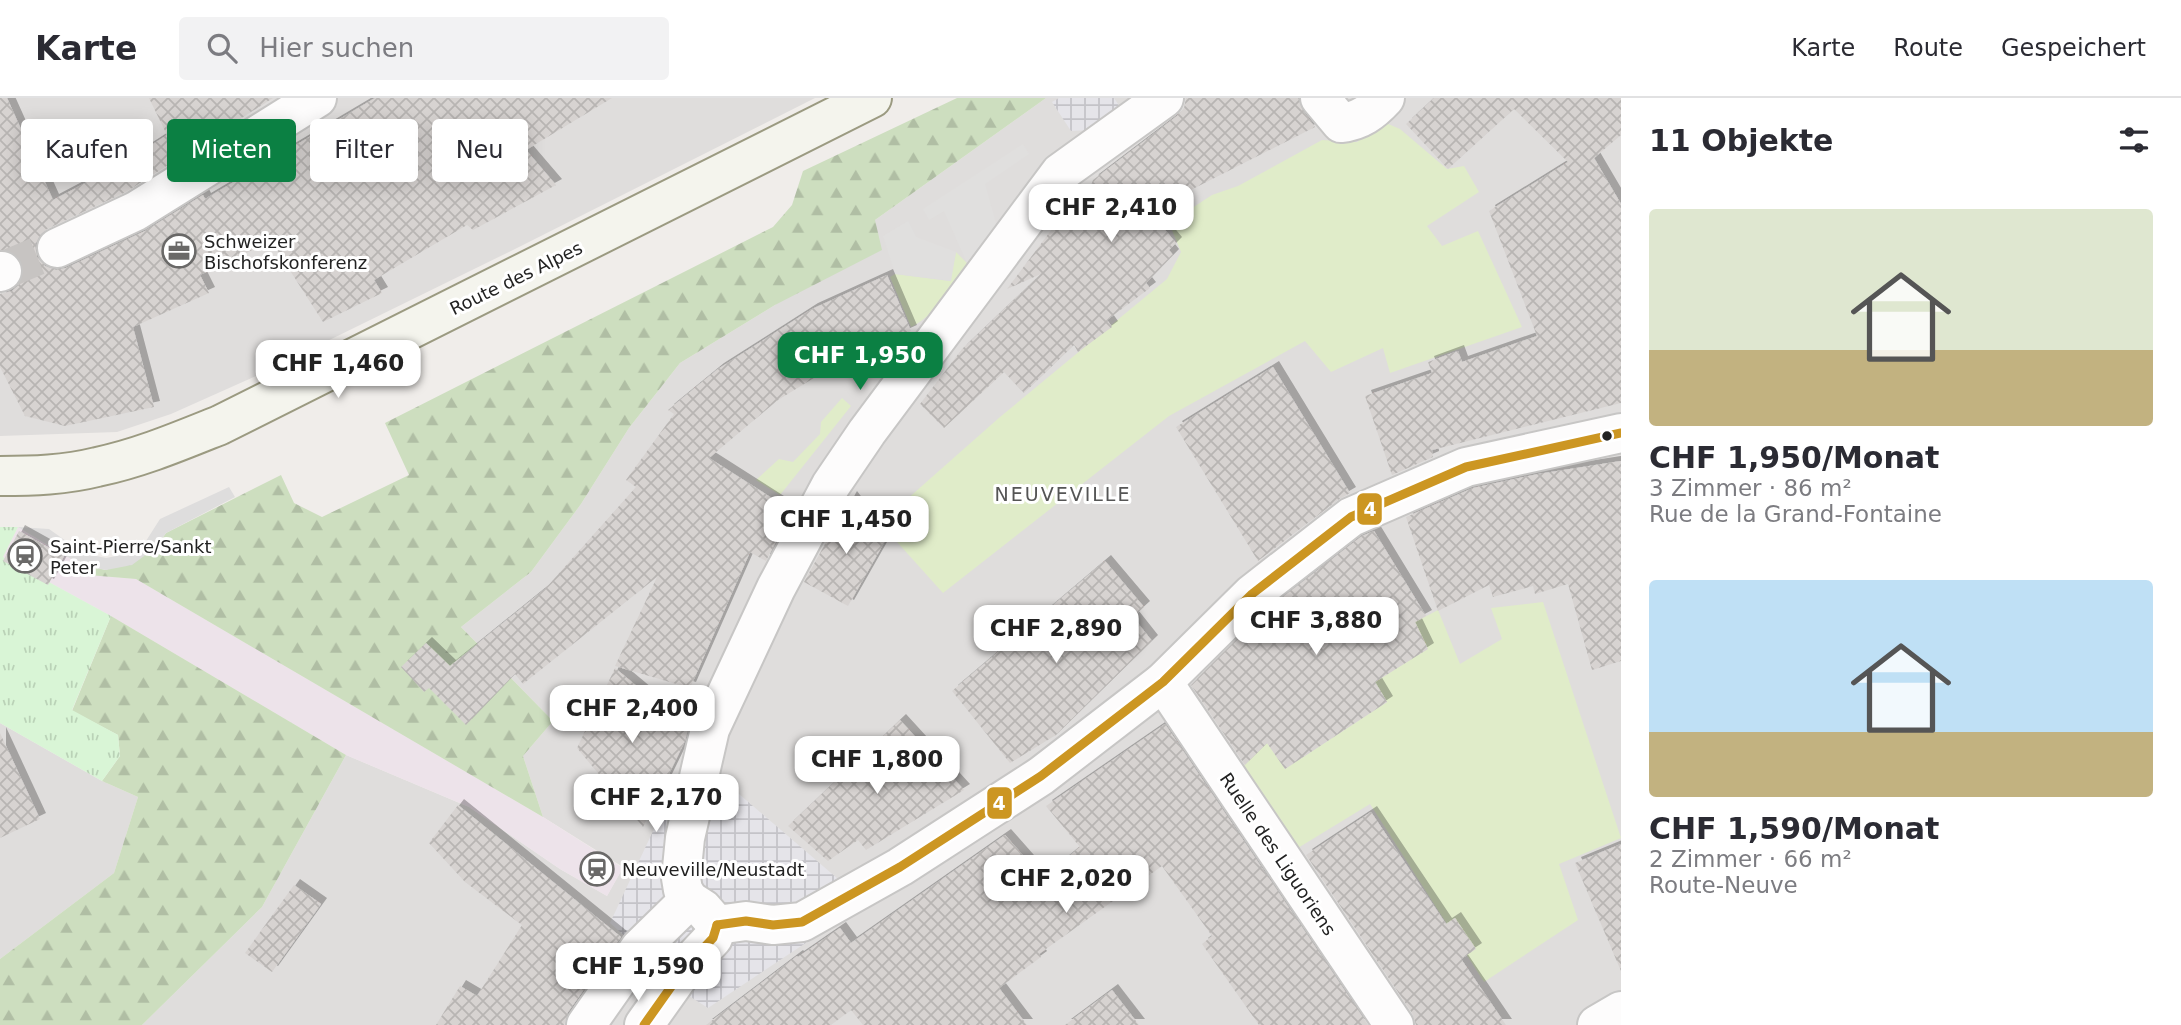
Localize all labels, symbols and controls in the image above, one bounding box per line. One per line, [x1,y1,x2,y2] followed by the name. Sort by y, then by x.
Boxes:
[179,17,669,80] search box
[35,29,137,68] text: Karte
[203,29,241,67] icon: search
[259,33,414,63] text: Hier suchen
[1791,34,1855,62] text: Karte
[1893,34,1963,62] text: Route
[2001,34,2146,62] text: Gespeichert
[21,119,153,182] chip: Kaufen
[167,119,296,182] chip: Mieten
[310,119,418,182] chip: Filter
[432,119,528,182] chip: Neu
[2115,121,2153,159] icon: filters
[1649,123,1833,158] text: 11 Objekte
[1031,184,1191,244] pin: CHF 2,410
[1045,194,1177,220] text: CHF 2,410
[204,231,367,273] place label: Schweizer Bischofskonferenz
[160,232,198,270] office icon: Schweizer Bischofskonferenz
[446,237,586,319] street label: Route des Alpes
[1838,254,1964,380] icon: home
[780,332,940,392] pin: CHF 1,950
[258,341,418,400] pin: CHF 1,460
[794,342,926,368] text: CHF 1,950
[272,350,404,376] text: CHF 1,460
[1600,429,1614,443] unlabelled marker
[1649,440,1939,475] text: CHF 1,950/Monat
[1649,475,1852,501] text: 3 Zimmer · 86 m²
[995,483,1131,505] district label: NEUVEVILLE
[1356,492,1383,526] line badge: 4
[766,496,926,556] pin: CHF 1,450
[1363,498,1377,520] text: 4
[1649,501,1942,527] text: Rue de la Grand-Fontaine
[780,506,912,532] text: CHF 1,450
[50,536,212,578] place label: Saint-Pierre/Sankt Peter
[6,537,44,575] station icon: Saint-Pierre/Sankt Peter
[1236,598,1396,657] pin: CHF 3,880
[976,606,1136,665] pin: CHF 2,890
[1250,607,1382,633] text: CHF 3,880
[990,615,1122,641] text: CHF 2,890
[1838,625,1964,751] icon: home
[552,686,712,745] pin: CHF 2,400
[566,695,698,721] text: CHF 2,400
[797,736,957,796] pin: CHF 1,800
[811,746,943,772] text: CHF 1,800
[1216,769,1340,939] street label: Ruelle des Liguoriens
[576,774,736,834] pin: CHF 2,170
[590,784,722,810] text: CHF 2,170
[986,786,1013,820] line badge: 4
[992,792,1006,814] text: 4
[1649,811,1939,846] text: CHF 1,590/Monat
[1649,846,1852,872] text: 2 Zimmer · 66 m²
[578,850,616,888] station icon: Neuveville/Neustadt
[986,856,1146,915] pin: CHF 2,020
[622,859,804,880] place label: Neuveville/Neustadt
[1000,865,1132,891] text: CHF 2,020
[1649,872,1798,898] text: Route-Neuve
[558,944,718,1003] pin: CHF 1,590
[572,953,704,979] text: CHF 1,590

